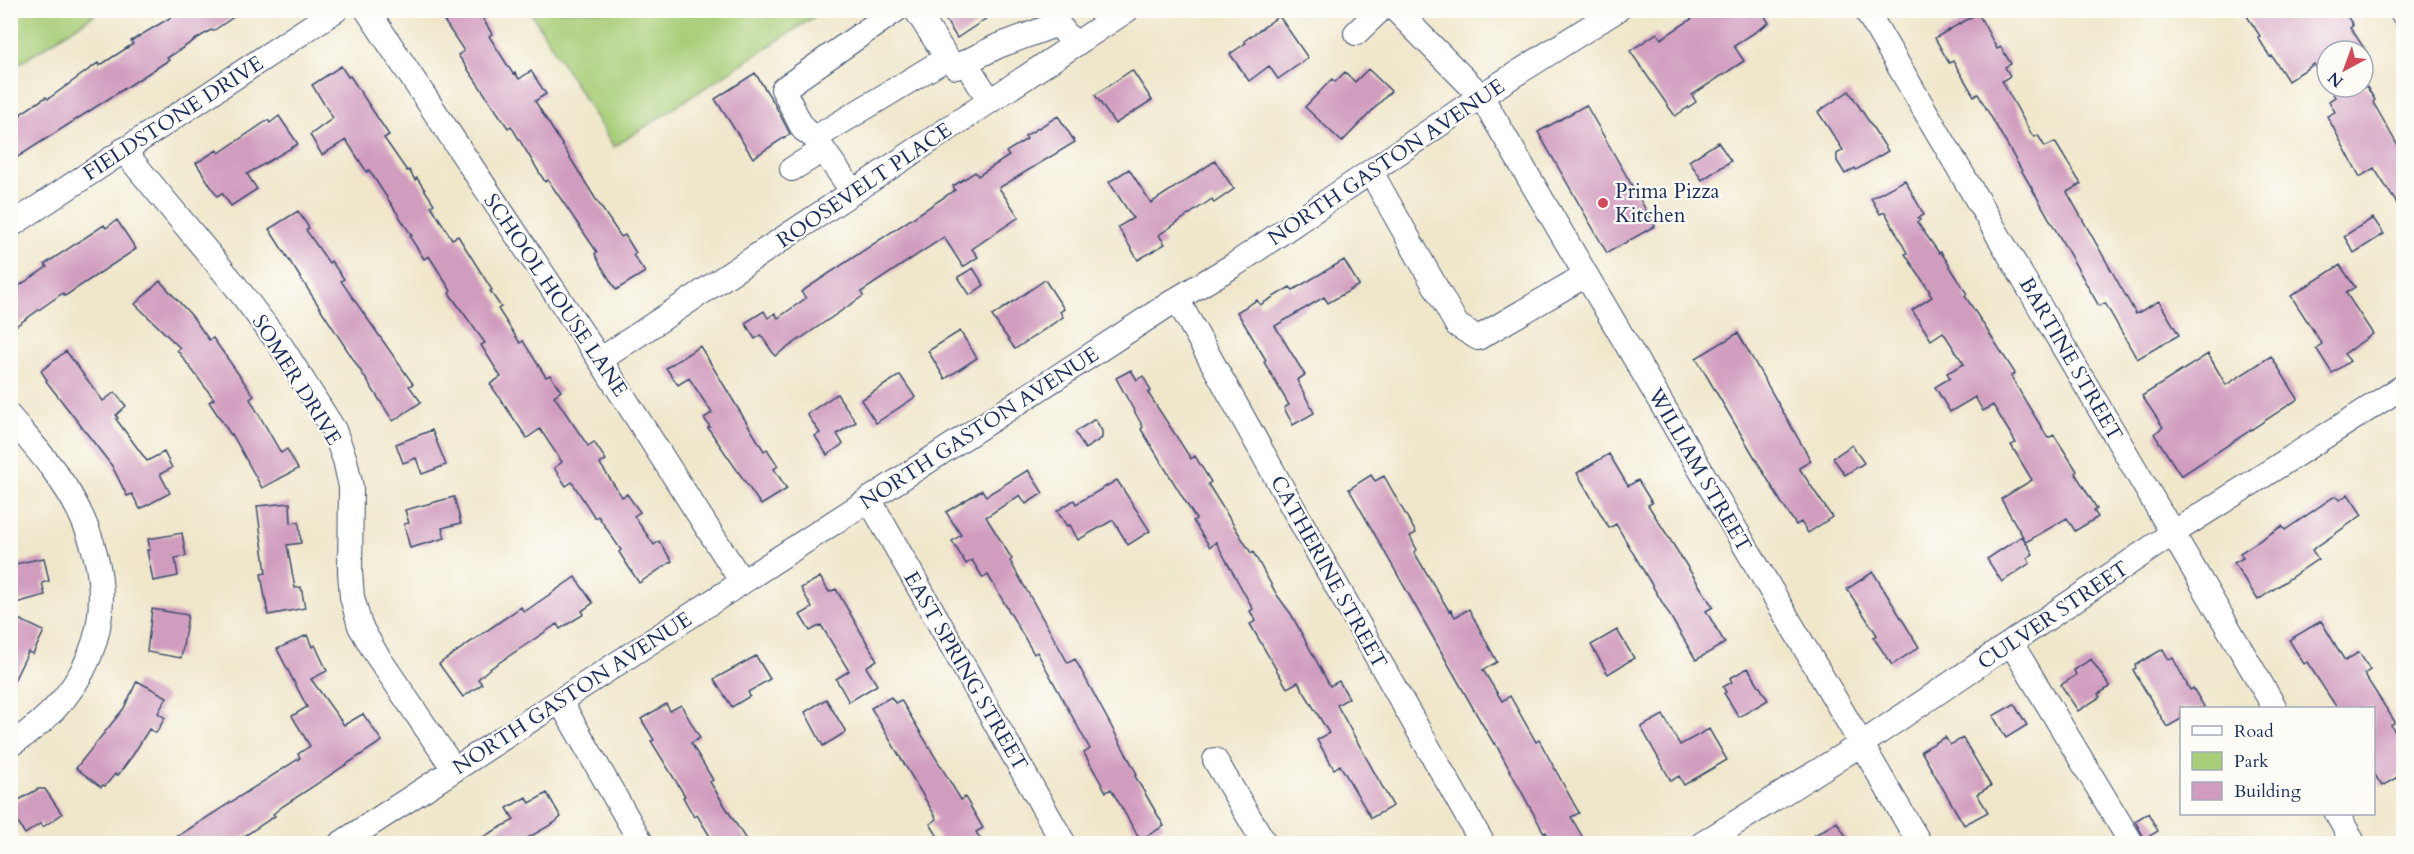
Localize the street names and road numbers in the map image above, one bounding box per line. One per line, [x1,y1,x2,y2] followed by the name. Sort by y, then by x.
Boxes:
[77,49,269,188] street label: FIELDSTONE DRIVE
[1262,72,1510,253] street label: NORTH GASTON AVENUE
[771,116,958,255] street label: ROOSEVELT PLACE
[477,188,635,403] street label: SCHOOL HOUSE LANE
[2012,272,2129,446] street label: BARTINE STREET
[245,309,348,451] street label: SOMER DRIVE
[854,340,1105,517] street label: NORTH GASTON AVENUE
[1640,382,1758,558] street label: WILLIAM STREET
[1263,470,1394,674] street label: CATHERINE STREET
[1972,554,2134,677] street label: CULVER STREET
[896,566,1035,776] street label: EAST SPRING STREET
[447,605,698,782] street label: NORTH GASTON AVENUE

